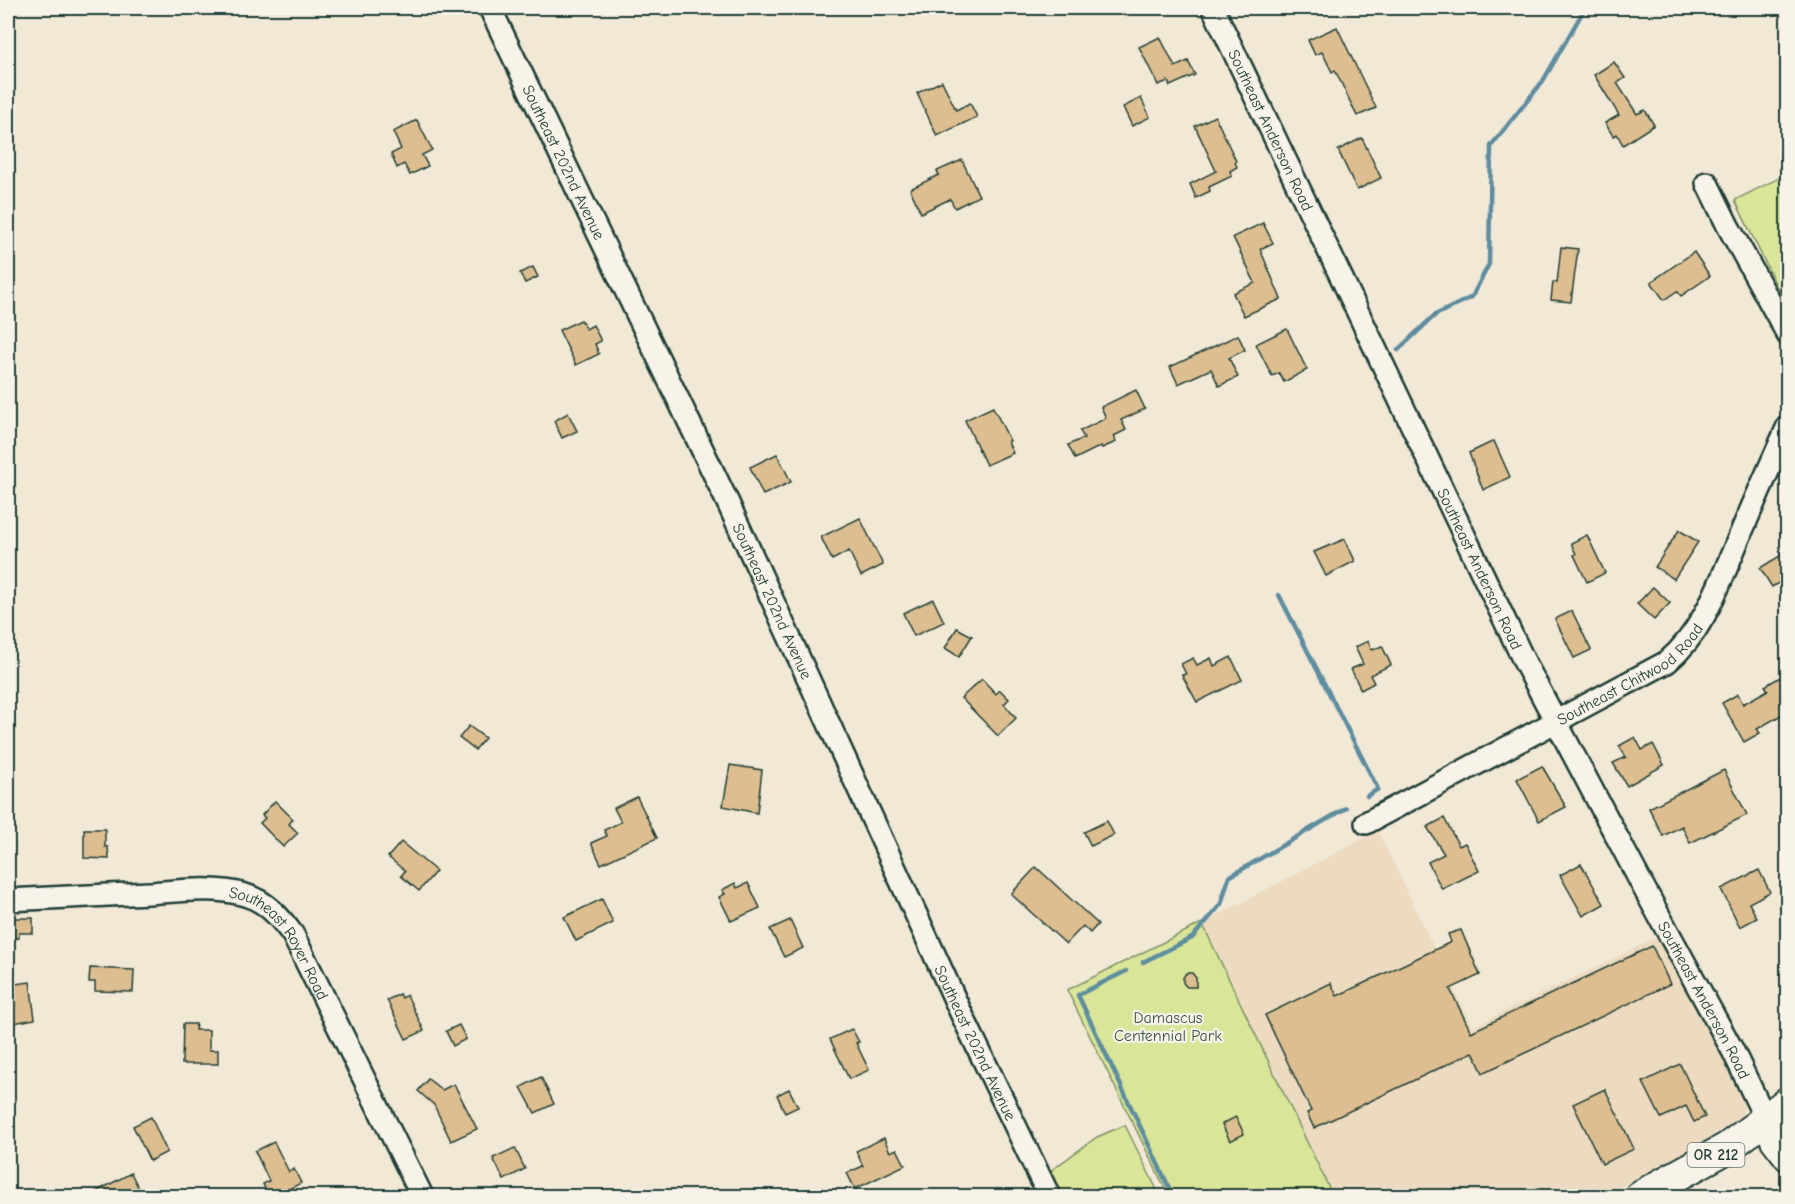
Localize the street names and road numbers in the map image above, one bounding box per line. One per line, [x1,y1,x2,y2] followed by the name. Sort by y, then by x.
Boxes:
[1224,47,1316,214] street label: Southeast Anderson Road
[518,82,608,243] street label: Southeast 202nd Avenue
[1433,486,1525,653] street label: Southeast Anderson Road
[728,521,815,682] street label: Southeast 202nd Avenue
[1554,620,1707,729] street label: Southeast Chitwood Road
[228,884,332,1003] street label: Southeast Royer Road
[1654,918,1753,1082] street label: Southeast Anderson Road
[930,963,1019,1124] street label: Southeast 202nd Avenue
[1688,1143,1744,1167] road number: OR 212

